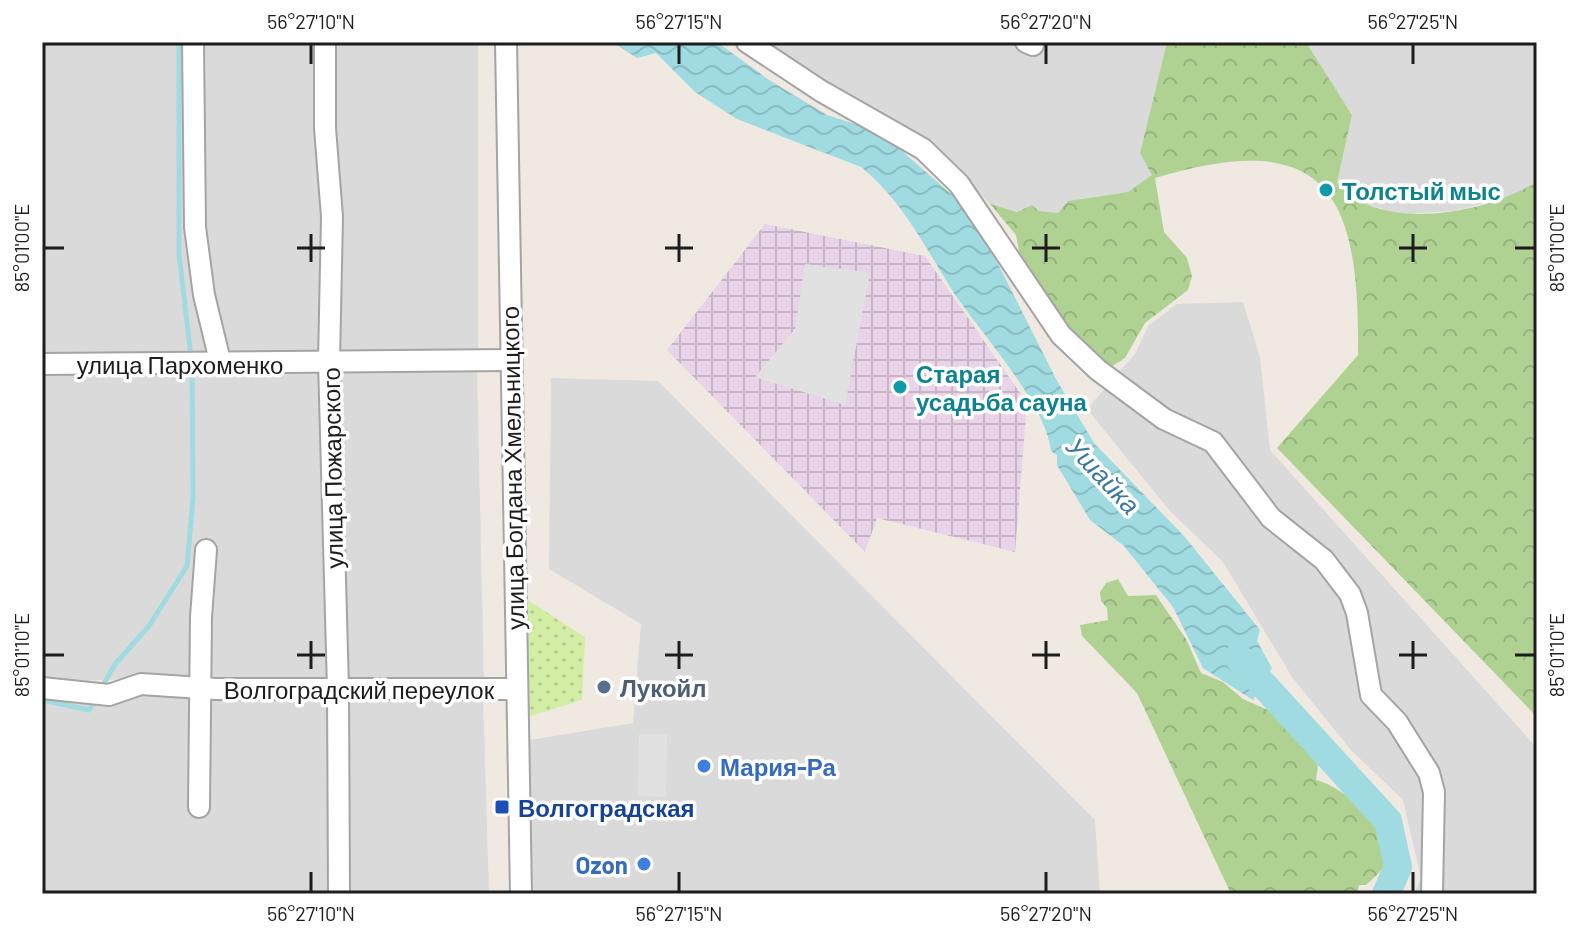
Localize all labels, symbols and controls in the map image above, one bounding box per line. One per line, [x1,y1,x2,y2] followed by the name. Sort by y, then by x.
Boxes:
[267,9,355,33] text: 56°27'10"N
[635,9,723,33] text: 56°27'15"N
[1000,9,1092,33] text: 56°27'20"N
[1368,9,1458,33] text: 56°27'25"N
[1342,176,1501,205] place label: Толстый мыс
[1317,181,1335,199] marker: Толстый мыс
[9,204,33,292] text: 85°01'00"E
[1544,204,1568,292] text: 85°01'00"E
[495,306,529,630] street label: улица Богдана Хмельницкого
[77,350,283,379] street label: улица Пархоменко
[916,359,1088,416] place label: Старая усадьба сауна
[316,367,348,569] street label: улица Пожарского
[891,378,909,396] marker: Старая усадьба сауна
[1060,429,1147,520] water label: Ушайка
[9,613,33,697] text: 85°01'10"E
[1544,613,1568,697] text: 85°01'10"E
[620,673,707,702] place label: Лукойл
[224,675,495,704] street label: Волгоградский переулок
[595,678,613,696] marker: Лукойл
[720,752,837,781] place label: Мария-Ра
[695,757,713,775] marker: Мария-Ра
[518,793,695,822] place label: Волгоградская
[493,798,511,816] marker: Волгоградская
[576,850,628,879] place label: Ozon
[635,855,653,873] marker: Ozon
[267,901,355,925] text: 56°27'10"N
[635,901,723,925] text: 56°27'15"N
[1000,901,1092,925] text: 56°27'20"N
[1368,901,1458,925] text: 56°27'25"N

